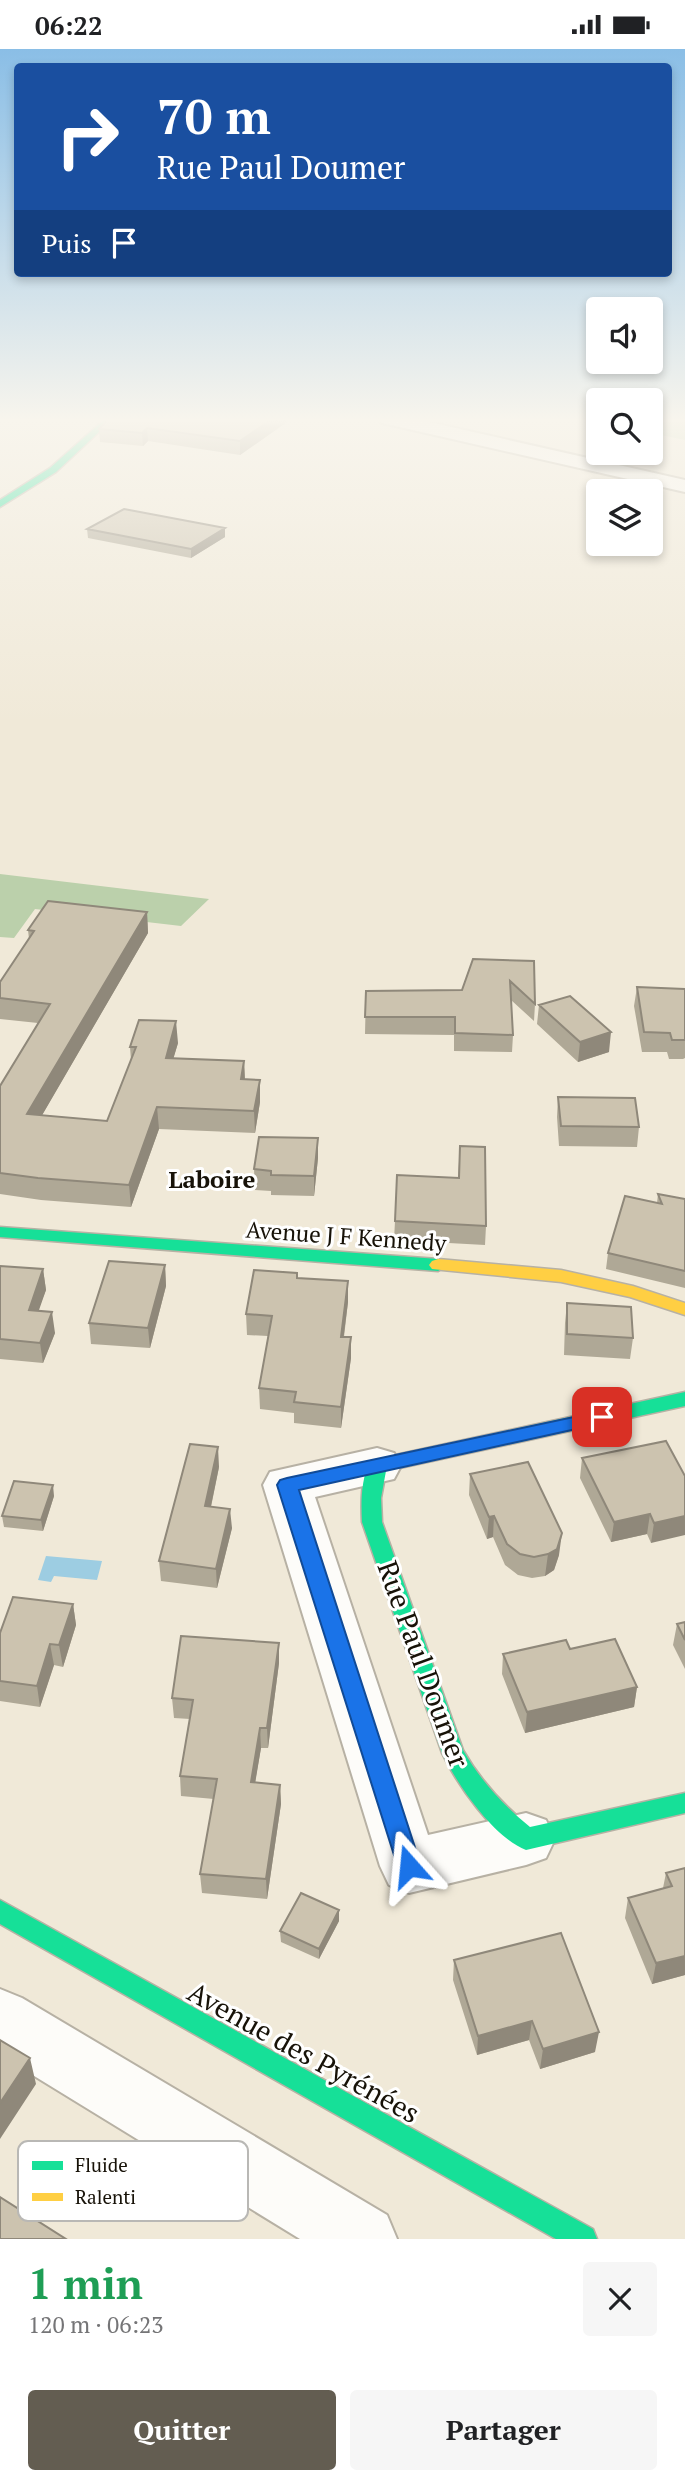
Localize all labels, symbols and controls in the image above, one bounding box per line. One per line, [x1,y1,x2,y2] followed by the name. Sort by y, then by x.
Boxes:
[35,8,103,42] text: 06:22
[157,83,271,148] text: 70 m
[42,91,133,182] icon: right
[157,146,405,188] text: Rue Paul Doumer
[105,224,143,262] icon: arrive
[42,226,91,260] text: Puis
[586,297,663,556] map controls
[586,297,663,374] button: sound
[586,388,663,465] button: search
[586,479,663,556] button: layers
[169,1163,256,1195] district label: Laboire
[245,1214,448,1258] street label: Avenue J F Kennedy
[572,1387,632,1447] pin
[583,1398,621,1436] icon: arrive
[369,1556,479,1773] street label: Rue Paul Doumer
[372,1829,446,1903] position arrow
[181,1973,427,2131] street label: Avenue des Pyrénées
[18,2141,248,2221] legend
[75,2152,128,2177] text: Fluide
[75,2184,136,2209] text: Ralenti
[28,2255,143,2311] text: 1 min
[583,2262,657,2336] button: close
[28,2309,163,2340] text: 120 m · 06:23
[28,2390,336,2470] button: Quitter
[350,2390,657,2470] button: Partager

